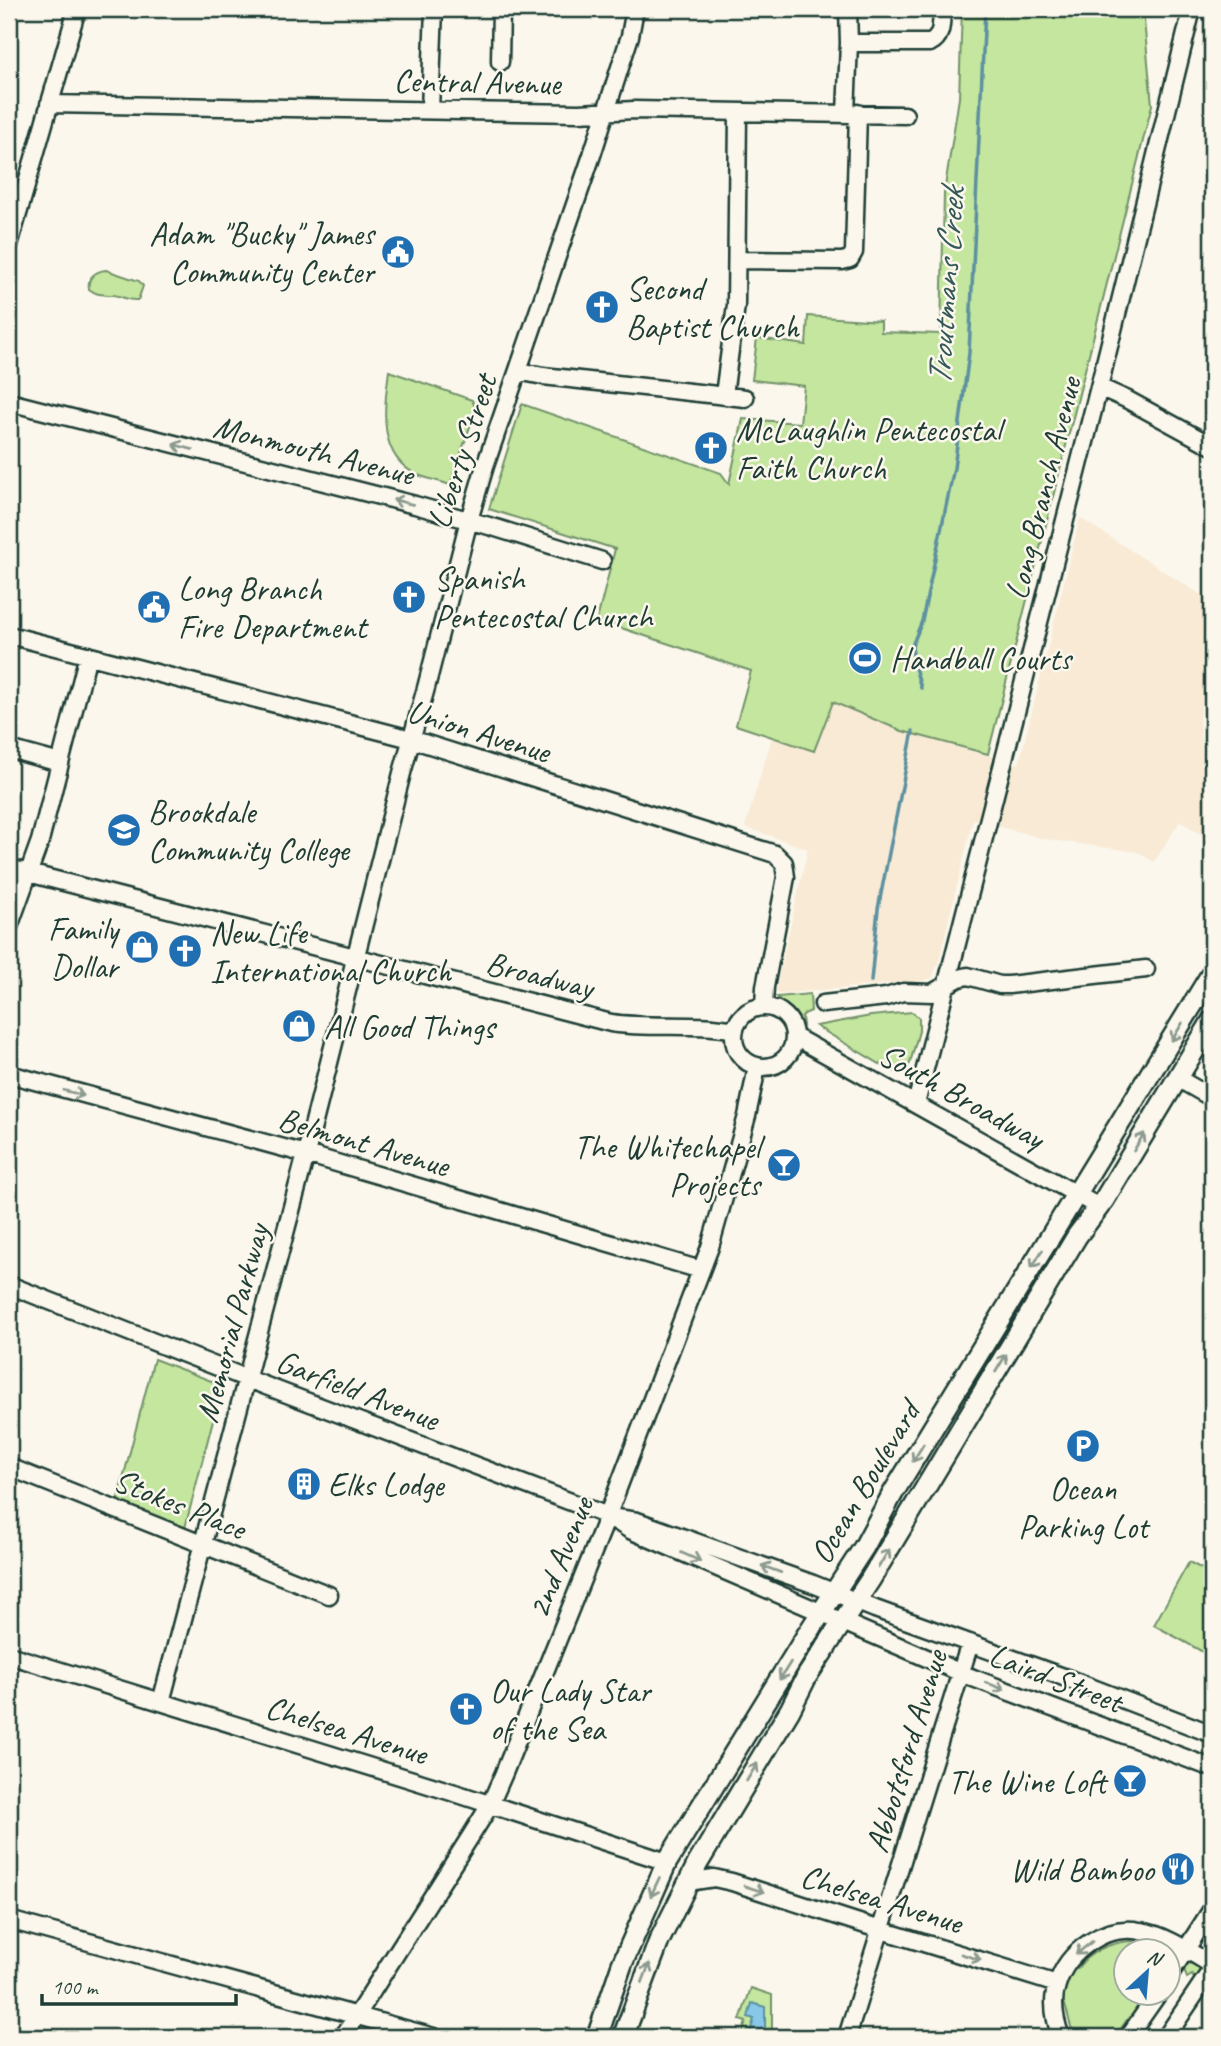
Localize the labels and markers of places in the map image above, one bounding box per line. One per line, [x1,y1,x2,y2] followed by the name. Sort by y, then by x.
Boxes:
[149,213,377,293] place label: Adam "Bucky" James Community Center
[379,233,417,271] public building icon: Adam "Bucky" James Community Center
[626,268,801,348] place label: Second Baptist Church
[583,288,621,326] church icon: Second Baptist Church
[736,409,1006,489] place label: McLaughlin Pentecostal Faith Church
[692,429,730,467] church icon: McLaughlin Pentecostal Faith Church
[434,558,654,638] place label: Spanish Pentecostal Church
[178,568,369,648] place label: Long Branch Fire Department
[390,578,428,616] church icon: Spanish Pentecostal Church
[135,588,173,626] public building icon: Long Branch Fire Department
[890,638,1074,680] place label: Handball Courts
[846,639,884,677] sports icon: Handball Courts
[148,791,351,871] place label: Brookdale Community College
[105,811,143,849] school or university icon: Brookdale Community College
[48,908,121,988] place label: Family Dollar
[210,912,453,992] place label: New Life International Church
[123,928,161,966] shop icon: Family Dollar
[166,932,204,970] church icon: New Life International Church
[324,1006,497,1048] place label: All Good Things
[280,1007,318,1045] shop icon: All Good Things
[574,1126,765,1206] place label: The Whitechapel Projects
[765,1146,803,1184] bar icon: The Whitechapel Projects
[1064,1427,1102,1465] parking icon: Ocean Parking Lot
[328,1464,446,1506] place label: Elks Lodge
[285,1465,323,1503] building icon: Elks Lodge
[1018,1468,1151,1548] place label: Ocean Parking Lot
[490,1670,652,1750] place label: Our Lady Star of the Sea
[447,1690,485,1728] church icon: Our Lady Star of the Sea
[948,1761,1109,1803] place label: The Wine Loft
[1111,1762,1149,1800] bar icon: The Wine Loft
[1010,1849,1156,1891] place label: Wild Bamboo
[1159,1850,1197,1888] restaurant icon: Wild Bamboo

